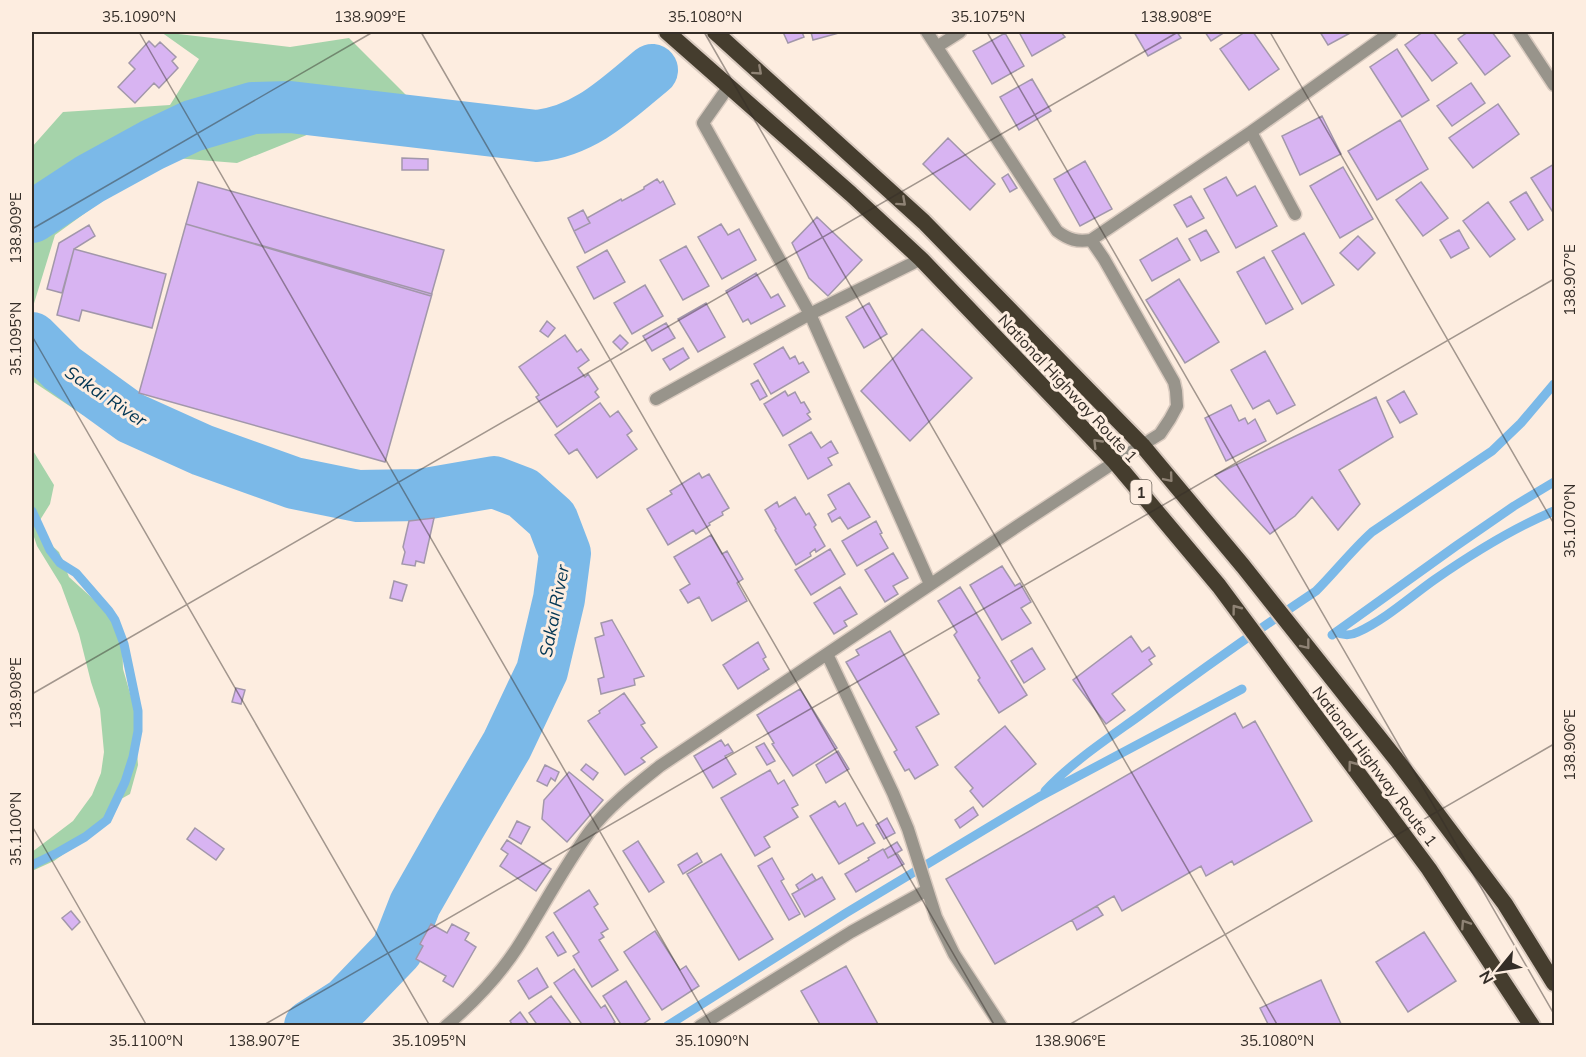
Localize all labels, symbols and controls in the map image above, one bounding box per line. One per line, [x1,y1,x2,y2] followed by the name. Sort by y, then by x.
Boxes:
[102,7,176,26] text: 35.1090°N
[334,7,406,26] text: 138.909°E
[668,7,742,26] text: 35.1080°N
[951,7,1025,26] text: 35.1075°N
[1140,7,1212,26] text: 138.908°E
[751,64,762,75] one-way arrow
[6,192,25,264] text: 138.909°E
[895,195,906,206] one-way arrow
[1560,244,1579,316] text: 138.907°E
[6,302,25,376] text: 35.1095°N
[994,310,1142,466] street label: National Highway Route 1
[61,360,152,432] water label: Sakai River
[1093,439,1104,450] one-way arrow
[1162,471,1173,482] one-way arrow
[1130,480,1152,504] road number: 1
[1560,484,1579,558] text: 35.1070°N
[534,561,574,659] water label: Sakai River
[1232,604,1243,615] one-way arrow
[1298,638,1309,649] one-way arrow
[6,657,25,729] text: 138.908°E
[1308,682,1442,850] street label: National Highway Route 1
[1560,709,1579,781] text: 138.906°E
[1348,761,1359,772] one-way arrow
[6,792,25,866] text: 35.1100°N
[1461,920,1473,930] one-way arrow
[1469,940,1529,1000] north arrow
[1474,967,1498,988] text: N
[109,1031,183,1050] text: 35.1100°N
[228,1031,300,1050] text: 138.907°E
[392,1031,466,1050] text: 35.1095°N
[675,1031,749,1050] text: 35.1090°N
[1034,1031,1106,1050] text: 138.906°E
[1240,1031,1314,1050] text: 35.1080°N

